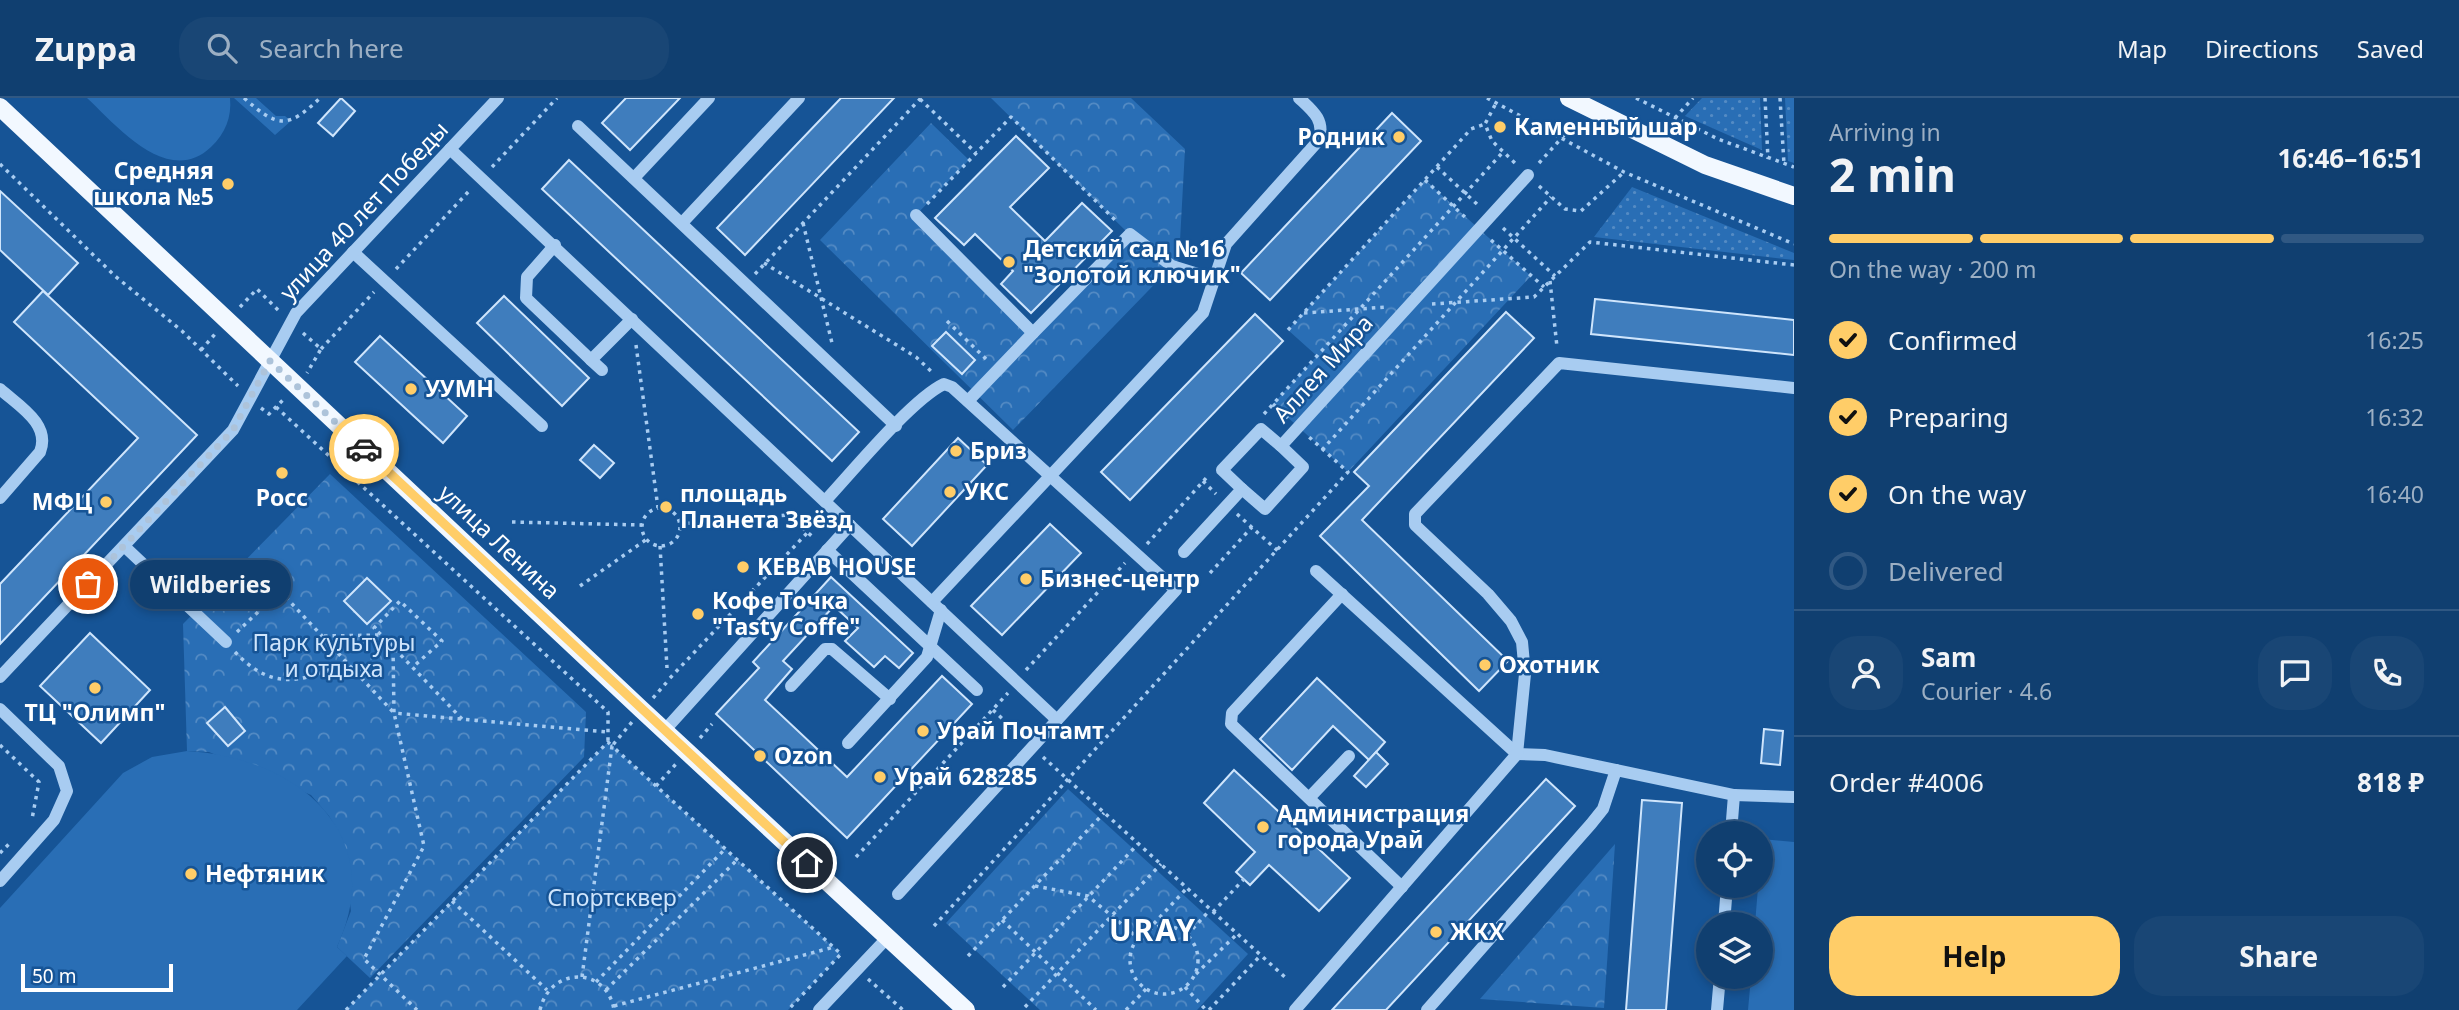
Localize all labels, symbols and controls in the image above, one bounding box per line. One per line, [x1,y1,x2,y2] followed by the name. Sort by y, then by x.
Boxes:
[179,17,669,80] search box
[35,26,137,71] text: Zuppa
[203,29,241,67] icon: search
[259,30,404,66] text: Search here
[2117,32,2167,65] text: Map
[2205,32,2319,65] text: Directions
[2357,32,2424,65] text: Saved
[1514,110,1698,142] place label: Каменный шар
[272,114,455,307] street label: улица 40 лет Победы
[1829,116,1941,148] text: Arriving in
[1492,119,1508,135] marker: Каменный шар
[1297,120,1386,152] place label: Родник
[1391,129,1407,145] marker: Родник
[2277,140,2424,176] text: 16:46–16:51
[1829,143,1956,205] text: 2 min
[93,154,214,212] place label: Средняя школа №5
[220,176,236,192] marker: Средняя школа №5
[1023,232,1241,290] place label: Детский сад №16 "Золотой ключик"
[1829,253,2036,285] text: On the way · 200 m
[1001,254,1017,270] marker: Детский сад №16 "Золотой ключик"
[1265,307,1379,429] street label: Аллея Мира
[1829,321,1867,359] icon: check
[1888,322,2018,358] text: Confirmed
[2365,324,2424,356] text: 16:25
[425,372,494,404] place label: УУМН
[403,381,419,397] marker: УУМН
[1829,398,1867,436] icon: check
[1888,399,2009,435] text: Preparing
[2365,401,2424,433] text: 16:32
[329,414,399,484] courier
[345,430,383,468] icon: car
[970,434,1027,466] place label: Бриз
[948,443,964,459] marker: Бриз
[274,465,290,481] marker: Росс
[964,475,1009,507] place label: УКС
[1829,475,1867,513] icon: check
[1888,476,2026,512] text: On the way
[432,477,567,606] street label: улица Ленина
[680,477,853,535] place label: площадь Планета Звёзд
[2365,478,2424,510] text: 16:40
[256,481,308,513] place label: Росс
[942,484,958,500] marker: УКС
[32,485,92,517] place label: МФЦ
[98,494,114,510] marker: МФЦ
[658,499,674,515] marker: площадь Планета Звёзд
[757,550,916,582] place label: KEBAB HOUSE
[1888,553,2004,589] text: Delivered
[58,554,118,614] pin
[735,559,751,575] marker: KEBAB HOUSE
[130,560,291,608] callout: Wildberies
[1040,562,1200,594] place label: Бизнес-центр
[69,565,107,603] icon: bag
[150,568,271,600] text: Wildberies
[1018,571,1034,587] marker: Бизнес-центр
[712,584,860,642] place label: Кофе Точка "Tasty Coffe"
[690,606,706,622] marker: Кофе Точка "Tasty Coffe"
[252,626,416,684] park label: Парк культуры и отдыха
[1829,636,1903,710] button: person
[2258,636,2332,710] button: chat
[2350,636,2424,710] button: phone
[1921,639,1976,675] text: Sam
[1499,648,1601,680] place label: Охотник
[1477,657,1493,673] marker: Охотник
[1921,675,2052,707] text: Courier · 4.6
[87,680,103,696] marker: ТЦ "Олимп"
[25,696,165,728] place label: ТЦ "Олимп"
[937,714,1104,746] place label: Урай Почтамт
[915,723,931,739] marker: Урай Почтамт
[774,739,833,771] place label: Ozon
[752,748,768,764] marker: Ozon
[894,760,1037,792] place label: Урай 628285
[1829,764,1984,800] text: Order #4006
[2357,764,2424,800] text: 818 ₽
[872,769,888,785] marker: Урай 628285
[1277,797,1469,855] place label: Администрация города Урай
[1255,819,1271,835] marker: Администрация города Урай
[1696,821,1773,989] map controls
[1696,821,1773,898] button: locate
[777,833,837,893] pin
[788,844,826,882] icon: home
[205,857,326,889] place label: Нефтяник
[183,866,199,882] marker: Нефтяник
[547,881,677,913] park label: Спортсквер
[1109,909,1197,950] district label: URAY
[1696,912,1773,989] button: layers
[1450,915,1505,947] place label: ЖКХ
[1829,916,2120,996] button: Help
[2134,916,2424,996] button: Share
[1428,924,1444,940] marker: ЖКХ
[21,961,173,993] scale bar
[32,963,76,989] text: 50 m

